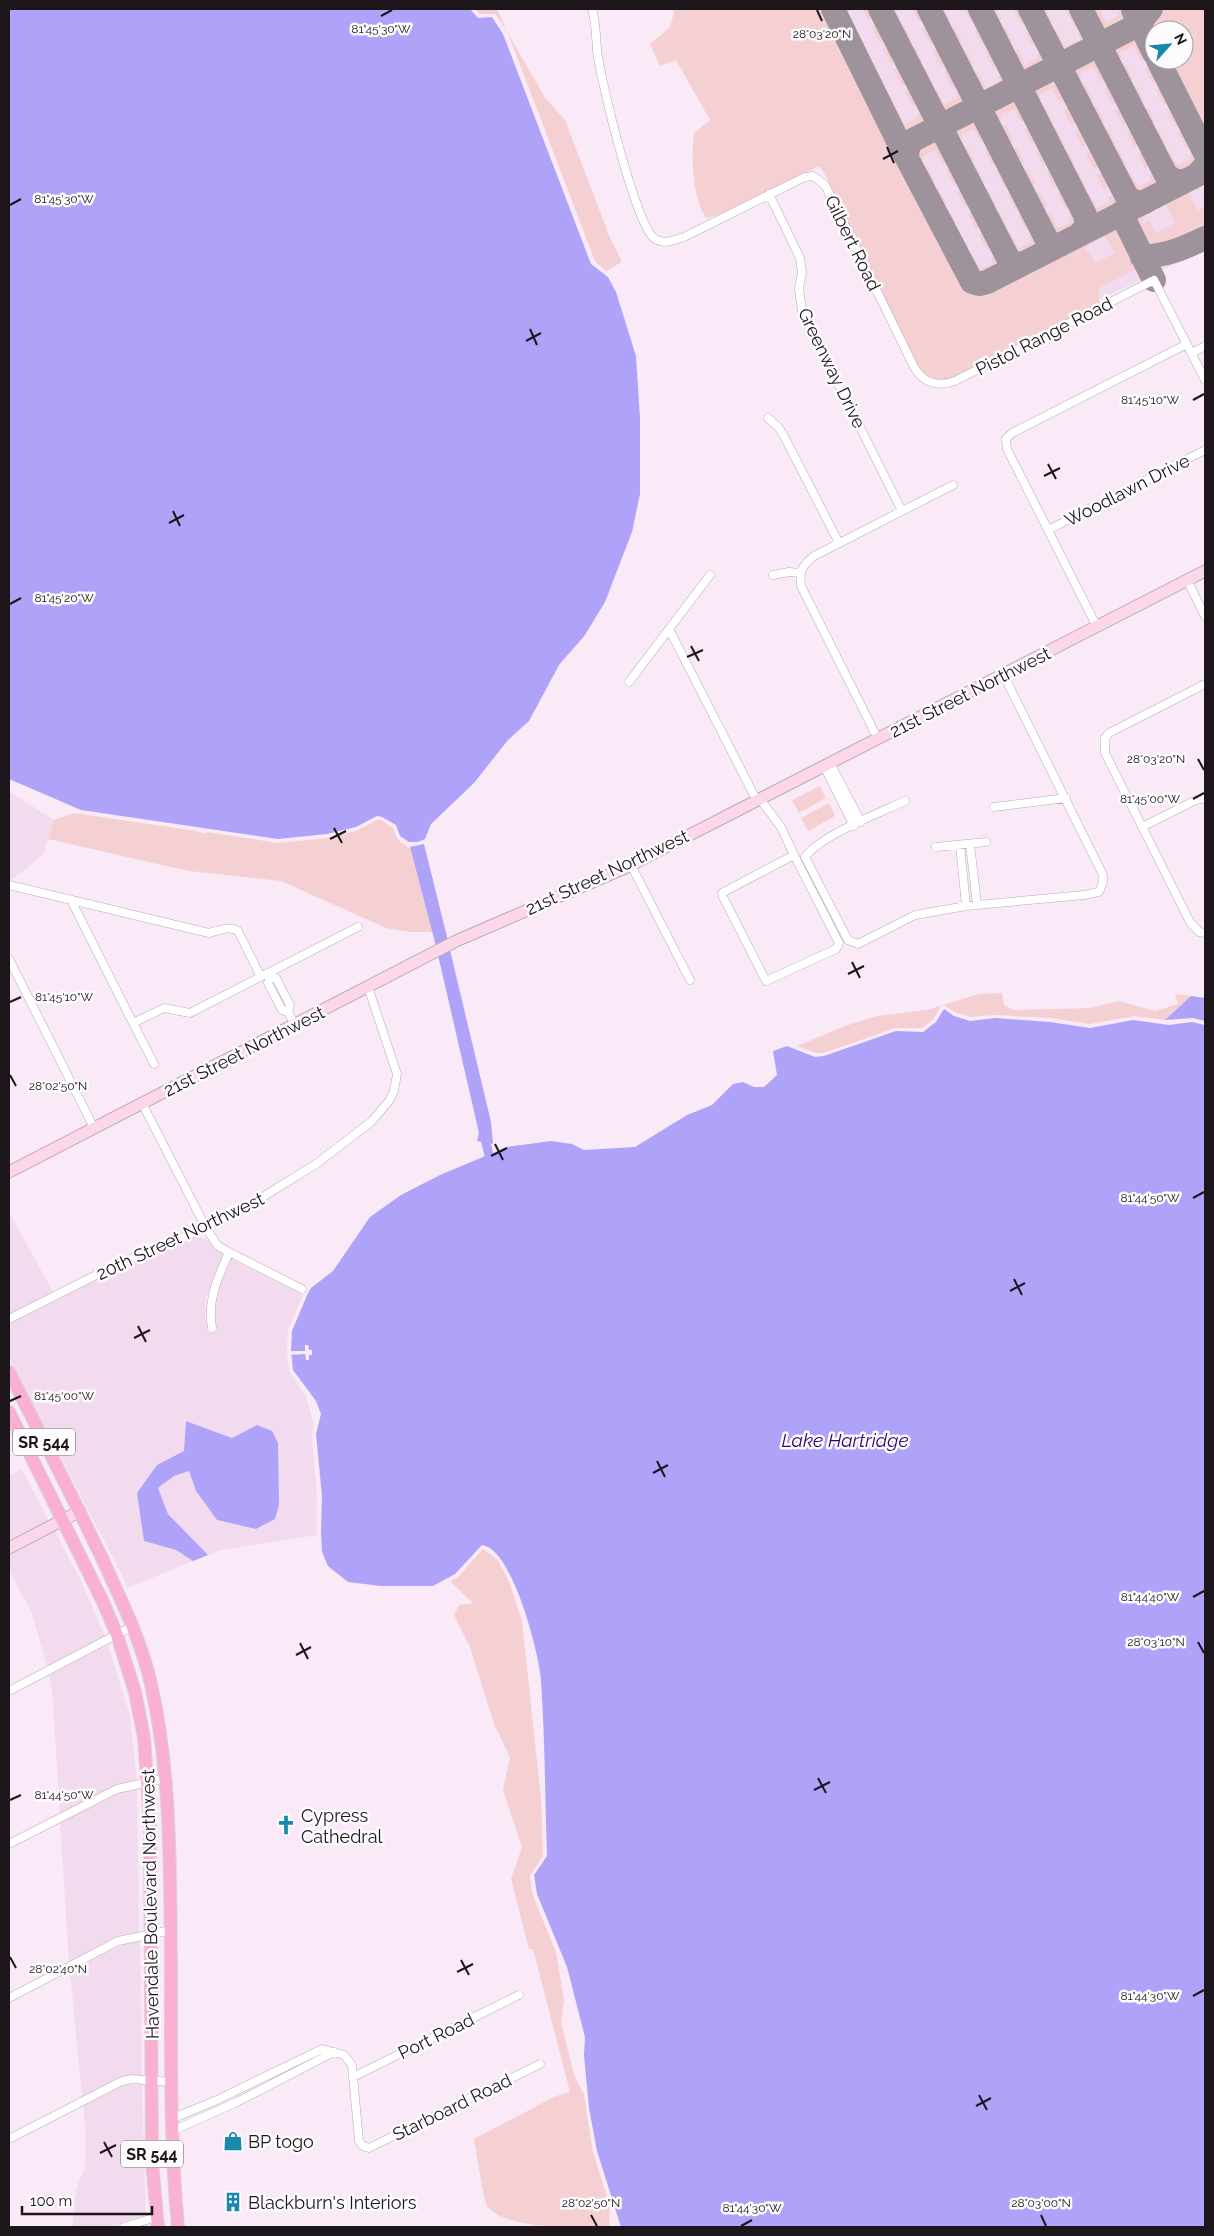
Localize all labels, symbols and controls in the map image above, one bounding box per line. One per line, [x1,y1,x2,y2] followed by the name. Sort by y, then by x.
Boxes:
[1144,20,1194,70] north arrow
[351,22,411,36] text: 81°45'30"W
[793,27,851,41] text: 28°03'20"N
[1171,31,1190,47] text: N
[34,192,94,206] text: 81°45'30"W
[821,192,885,294] street label: Gilbert Road
[972,292,1116,380] street label: Pistol Range Road
[794,304,870,432] street label: Greenway Drive
[1121,393,1179,407] text: 81°45'10"W
[1061,449,1193,531] street label: Woodlawn Drive
[34,591,94,605] text: 81°45'20"W
[886,642,1054,742] street label: 21st Street Northwest
[1127,752,1185,766] text: 28°03'20"N
[1120,792,1181,806] text: 81°45'00"W
[522,825,692,919] street label: 21st Street Northwest
[35,990,93,1004] text: 81°45'10"W
[160,1001,328,1101] street label: 21st Street Northwest
[29,1079,87,1093] text: 28°02'50"N
[93,1188,267,1284] street label: 20th Street Northwest
[1120,1191,1180,1205] text: 81°44'50"W
[34,1389,95,1403] text: 81°45'00"W
[13,1428,75,1455] road number: SR 544
[781,1429,909,1451] water label: Lake Hartridge
[1121,1590,1180,1604] text: 81°44'40"W
[1127,1635,1185,1649] text: 28°03'10"N
[137,1769,163,2039] street label: Havendale Boulevard Northwest
[34,1788,94,1802] text: 81°44'50"W
[301,1805,382,1847] place label: Cypress Cathedral
[275,1814,297,1836] church icon: Cypress Cathedral
[29,1962,87,1976] text: 28°02'40"N
[1120,1989,1180,2003] text: 81°44'30"W
[395,2009,477,2063] street label: Port Road
[389,2069,515,2145] street label: Starboard Road
[222,2130,244,2152] shop icon: BP togo
[248,2131,314,2152] place label: BP togo
[121,2140,183,2168] road number: SR 544
[22,2184,152,2216] scale bar
[222,2191,244,2213] building icon: Blackburn's Interiors
[30,2192,72,2210] text: 100 m
[248,2192,417,2213] place label: Blackburn's Interiors
[562,2196,620,2210] text: 28°02'50"N
[1011,2196,1071,2210] text: 28°03'00"N
[722,2201,782,2215] text: 81°44'30"W

